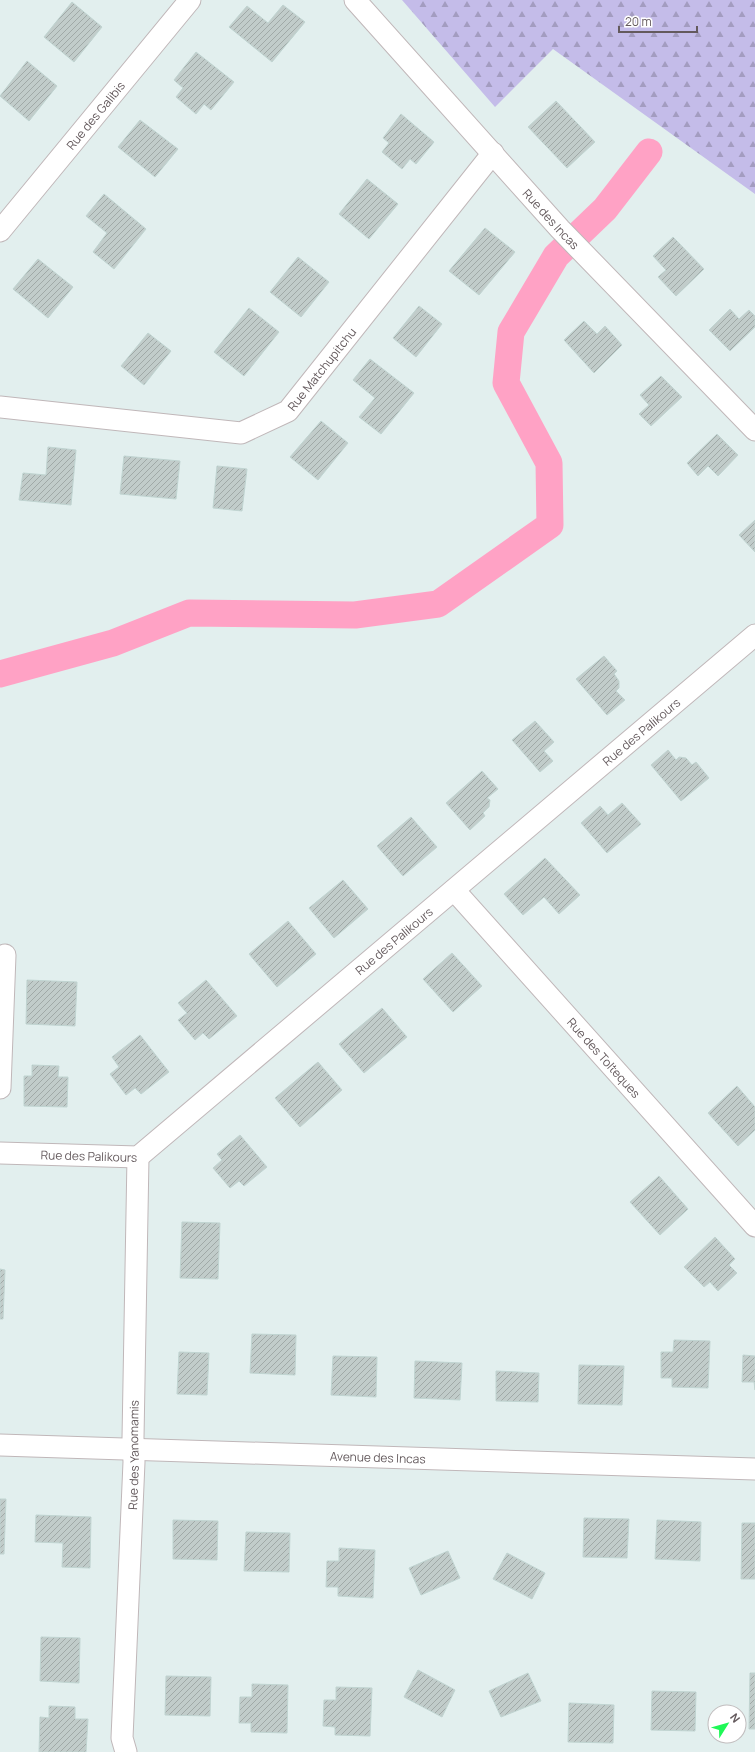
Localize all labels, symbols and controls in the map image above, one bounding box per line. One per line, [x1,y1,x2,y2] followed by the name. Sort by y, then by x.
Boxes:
[619,8,697,34] scale bar
[625,13,652,30] text: 20 m
[62,77,129,153] street label: Rue des Galibis
[519,185,583,253] street label: Rue des Incas
[283,324,360,414] street label: Rue Matchupitchu
[599,694,683,769] street label: Rue des Palikours
[351,903,436,978] street label: Rue des Palikours
[564,1014,645,1101] street label: Rue des Tolteques
[40,1146,138,1165] street label: Rue des Palikours
[123,1400,143,1510] street label: Rue des Yanomamis
[330,1447,426,1467] street label: Avenue des Incas
[707,1704,747,1744] north arrow
[727,1710,744,1725] text: N

